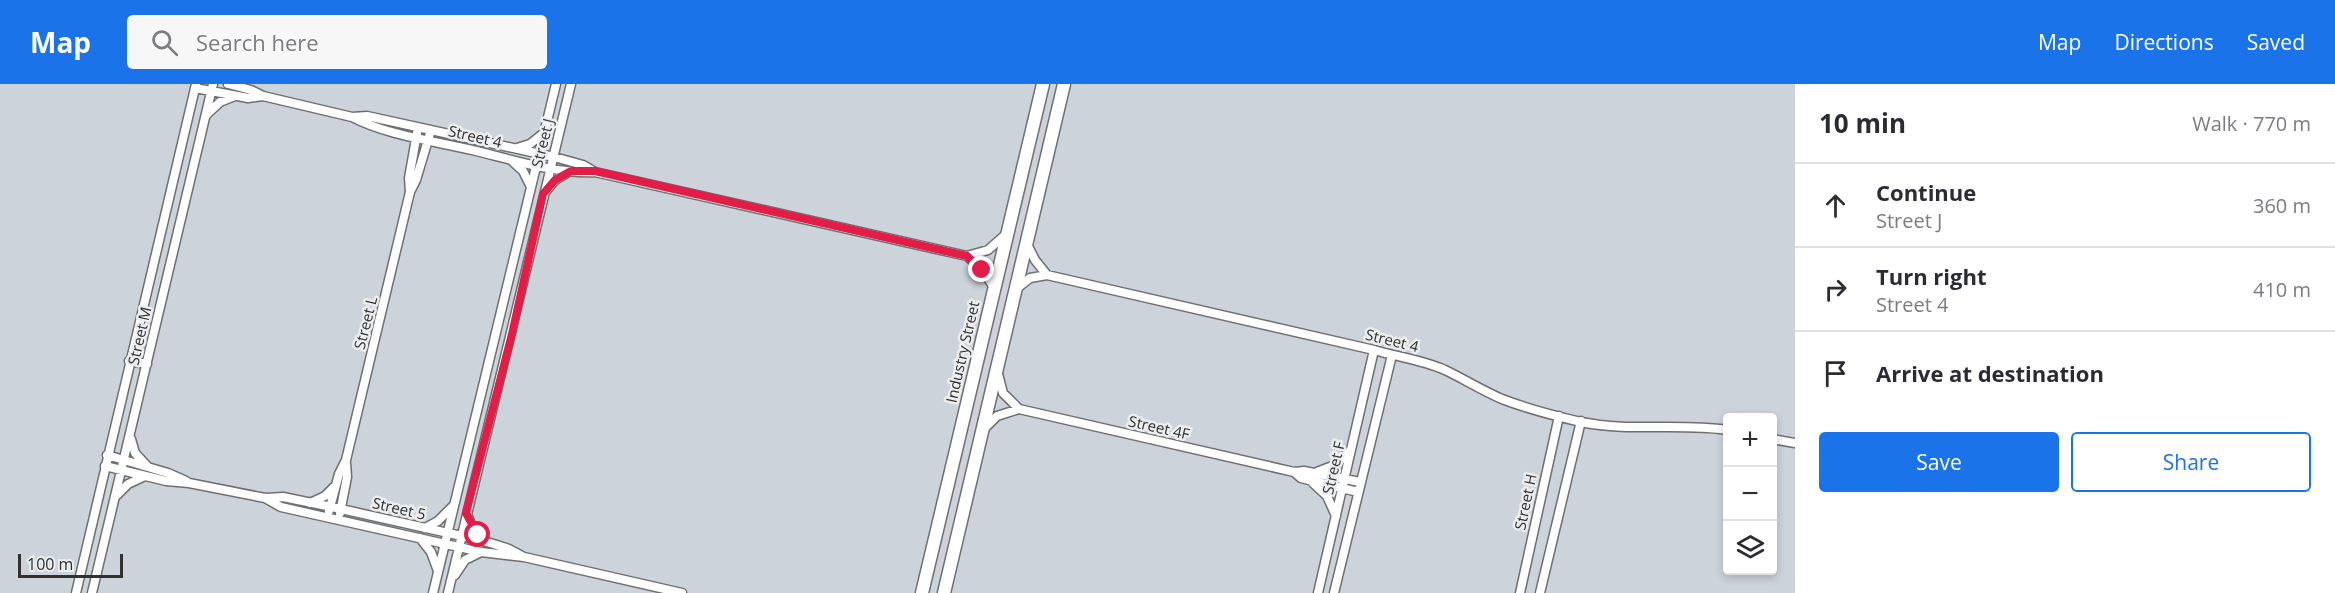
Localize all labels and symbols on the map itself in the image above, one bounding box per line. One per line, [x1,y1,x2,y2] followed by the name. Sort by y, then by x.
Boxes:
[526,116,558,169] street label: Street J
[446,120,504,152] street label: Street 4
[968,256,994,282] route end
[349,294,381,351] street label: Street L
[941,299,983,405] street label: Industry Street
[123,305,155,367] street label: Street M
[1363,324,1421,356] street label: Street 4
[1127,410,1192,444] street label: Street 4F
[1317,439,1349,496] street label: Street F
[1509,472,1541,532] street label: Street H
[370,492,428,524] street label: Street 5
[464,521,490,547] route start
[18,551,123,578] scale bar

